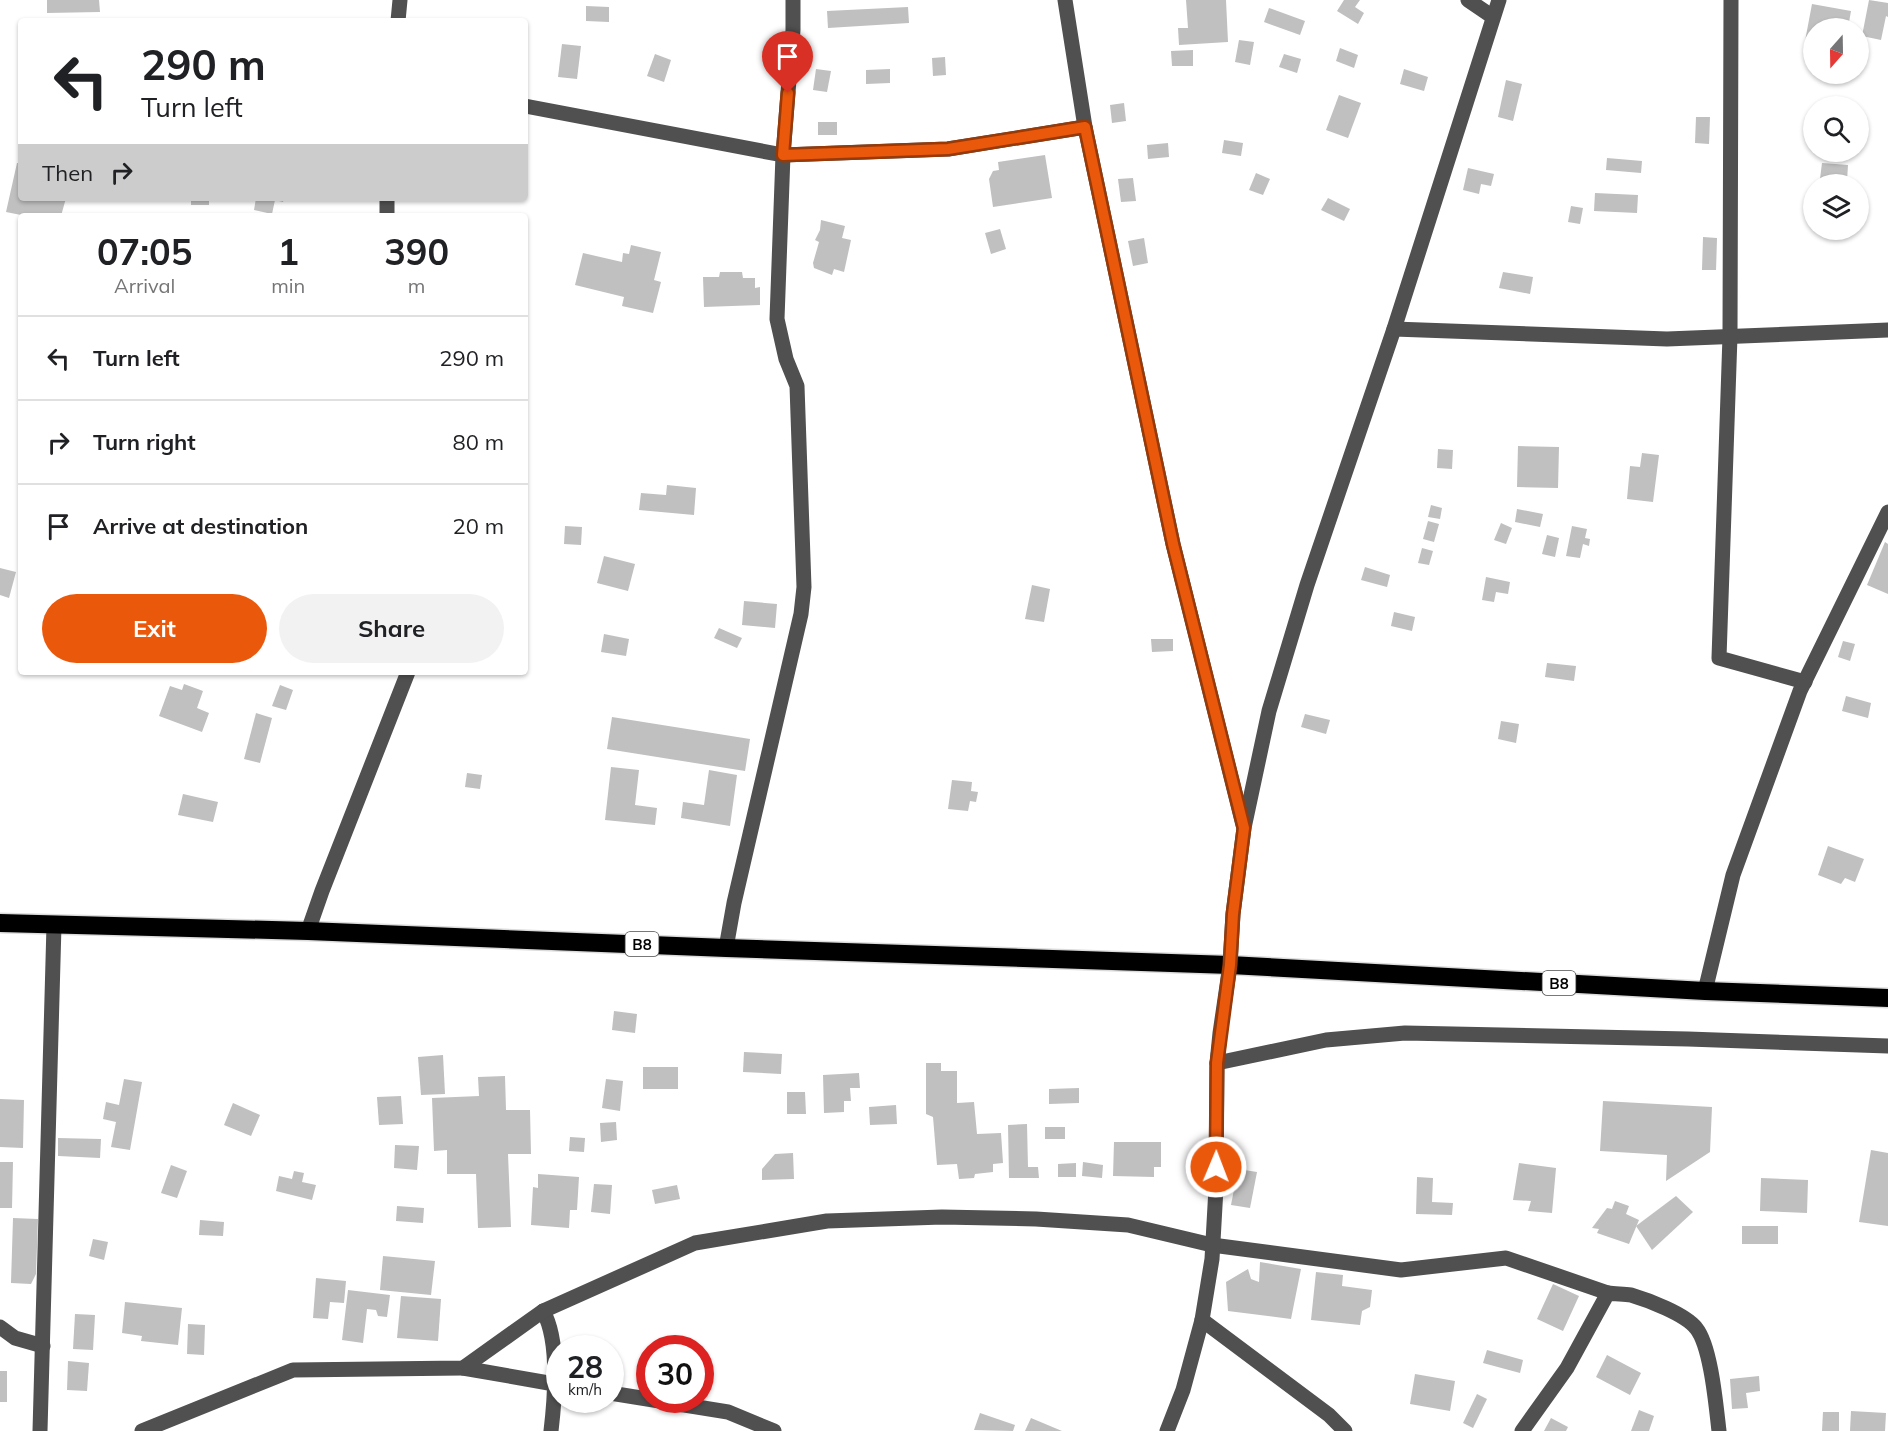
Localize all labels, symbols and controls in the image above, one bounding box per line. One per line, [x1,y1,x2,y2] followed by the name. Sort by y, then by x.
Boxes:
[1803,18,1869,84] north arrow
[1803,18,1869,240] map controls
[762,31,813,93] pin
[141,38,266,91] text: 290 m
[771,40,804,73] icon: arrive
[42,42,120,120] icon: left
[141,90,243,124] text: Turn left
[1803,96,1869,162] button: search
[105,156,138,189] icon: right
[42,159,93,187] text: Then
[1803,174,1869,240] button: layers
[97,229,192,274] text: 07:05
[277,229,299,274] text: 1
[384,229,449,274] text: 390
[114,273,175,298] text: Arrival
[271,273,305,298] text: min
[408,273,425,298] text: m
[42,342,75,375] icon: left
[93,344,180,372] text: Turn left
[439,344,504,372] text: 290 m
[42,426,75,459] icon: right
[93,428,196,456] text: Turn right
[453,428,504,456] text: 80 m
[42,510,75,543] icon: arrive
[93,512,308,540] text: Arrive at destination
[453,512,504,540] text: 20 m
[42,594,267,663] button: Exit
[279,594,504,663] button: Share
[626,932,658,956] road number: B8
[1542,971,1576,995] road number: B8
[1184,1135,1248,1199] position arrow
[636,1335,714,1413] speed limit sign: 30
[567,1348,603,1386] text: 28
[568,1380,602,1399] text: km/h

